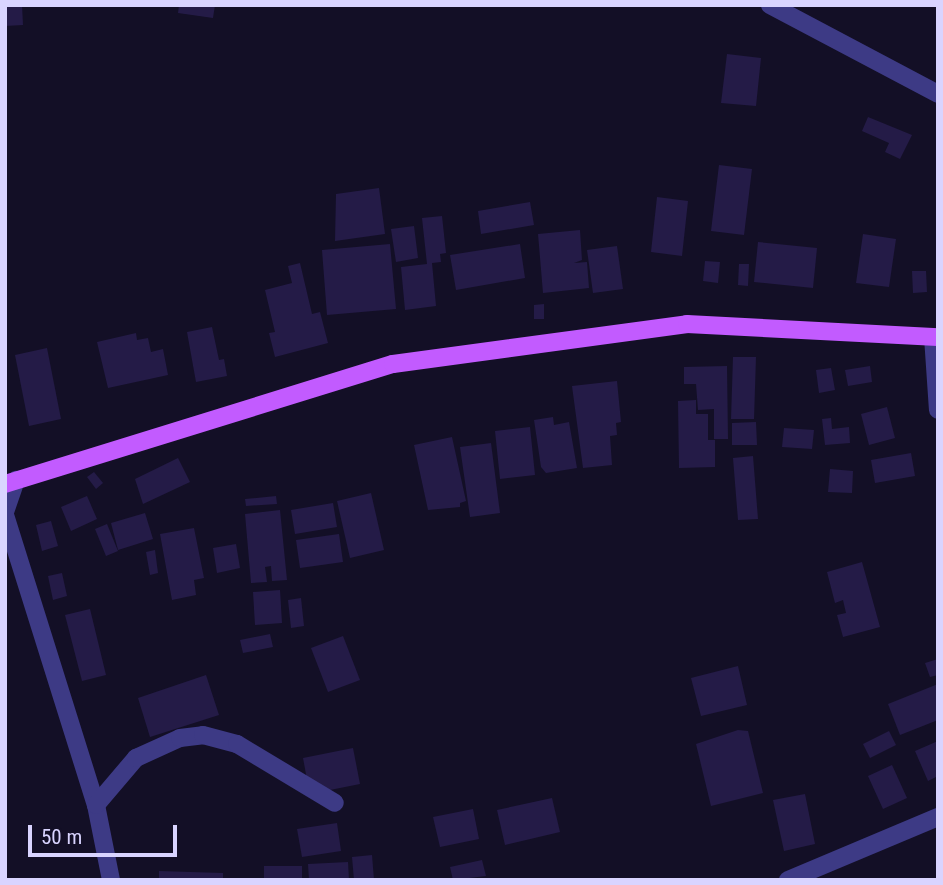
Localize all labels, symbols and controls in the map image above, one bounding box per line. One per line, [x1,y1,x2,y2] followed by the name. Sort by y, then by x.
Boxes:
[32,812,180,856] scale bar
[41,825,82,849] text: 50 m

